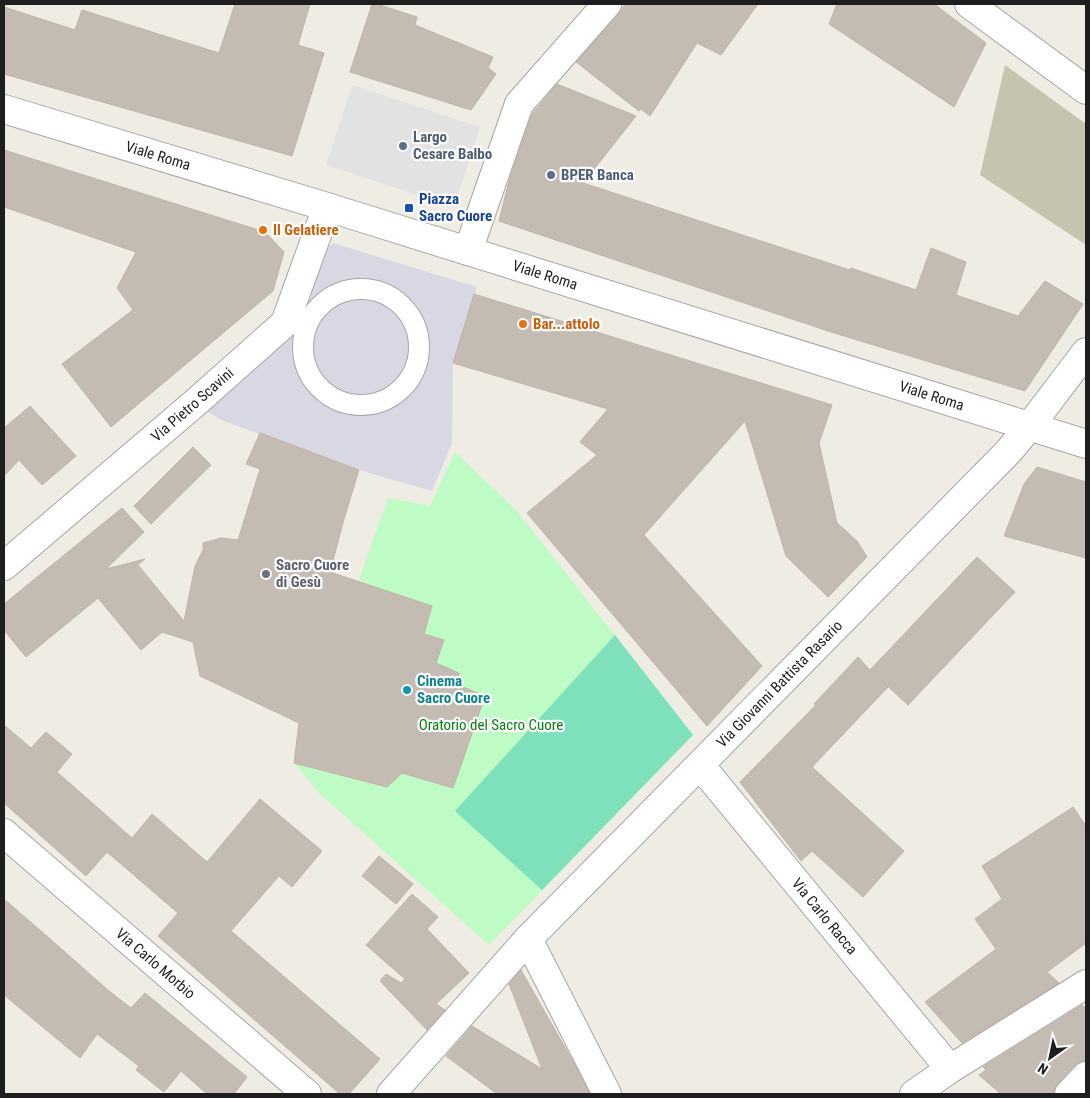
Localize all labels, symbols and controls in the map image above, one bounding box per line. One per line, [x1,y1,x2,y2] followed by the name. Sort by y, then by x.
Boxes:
[413,128,492,163] place label: Largo Cesare Balbo
[123,137,193,174] street label: Viale Roma
[397,140,409,152] marker: Largo Cesare Balbo
[561,166,634,184] place label: BPER Banca
[545,169,557,181] marker: BPER Banca
[419,190,492,225] place label: Piazza Sacro Cuore
[403,202,415,214] marker: Piazza Sacro Cuore
[273,221,339,239] place label: Il Gelatiere
[257,224,269,236] marker: Il Gelatiere
[510,257,580,294] street label: Viale Roma
[533,315,600,333] place label: Bar...attolo
[517,318,529,330] marker: Bar...attolo
[147,364,237,445] street label: Via Pietro Scavini
[897,377,966,414] street label: Viale Roma
[276,556,349,591] place label: Sacro Cuore di Gesù
[260,568,272,580] marker: Sacro Cuore di Gesù
[713,616,846,751] street label: Via Giovanni Battista Rasario
[417,672,490,707] place label: Cinema Sacro Cuore
[401,684,413,696] marker: Cinema Sacro Cuore
[419,716,563,734] park label: Oratorio del Sacro Cuore
[788,875,861,958] street label: Via Carlo Racca
[112,924,199,1003] street label: Via Carlo Morbio
[1025,1033,1075,1083] north arrow
[1035,1060,1051,1078] text: N

